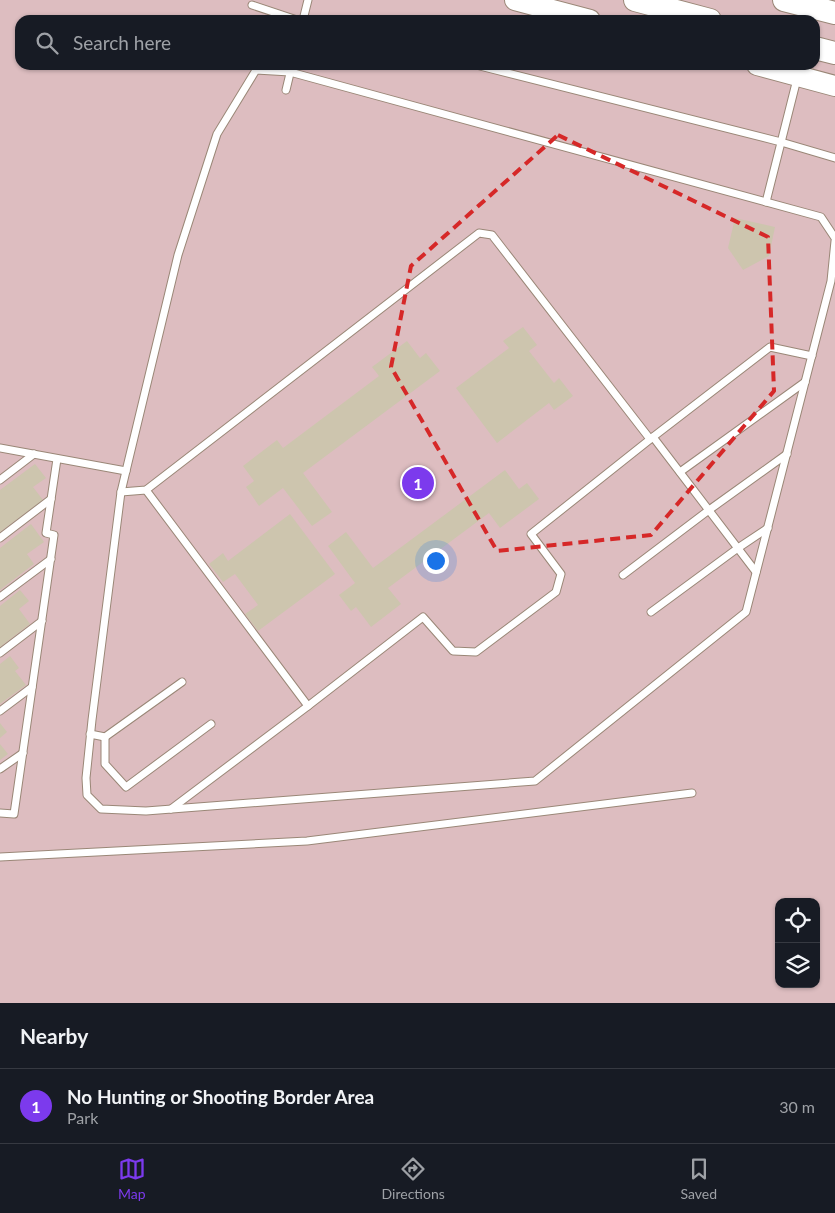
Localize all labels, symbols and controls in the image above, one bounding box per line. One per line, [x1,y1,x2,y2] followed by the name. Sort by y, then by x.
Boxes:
[15,15,820,70] search box
[33,29,61,57] icon: search
[73,31,171,54] text: Search here
[402,464,434,502] pin: 1
[423,548,449,574] your location
[775,898,820,988] map controls
[775,898,820,943] button: locate
[775,943,820,988] button: layers
[20,1023,88,1048] text: Nearby
[67,1085,374,1108] text: No Hunting or Shooting Border Area
[31,1097,41,1116] text: 1
[779,1097,815,1116] text: 30 m
[67,1108,98,1127] text: Park
[118,1155,146,1202] tab: Map
[382,1155,445,1202] tab: Directions
[681,1155,717,1202] tab: Saved

